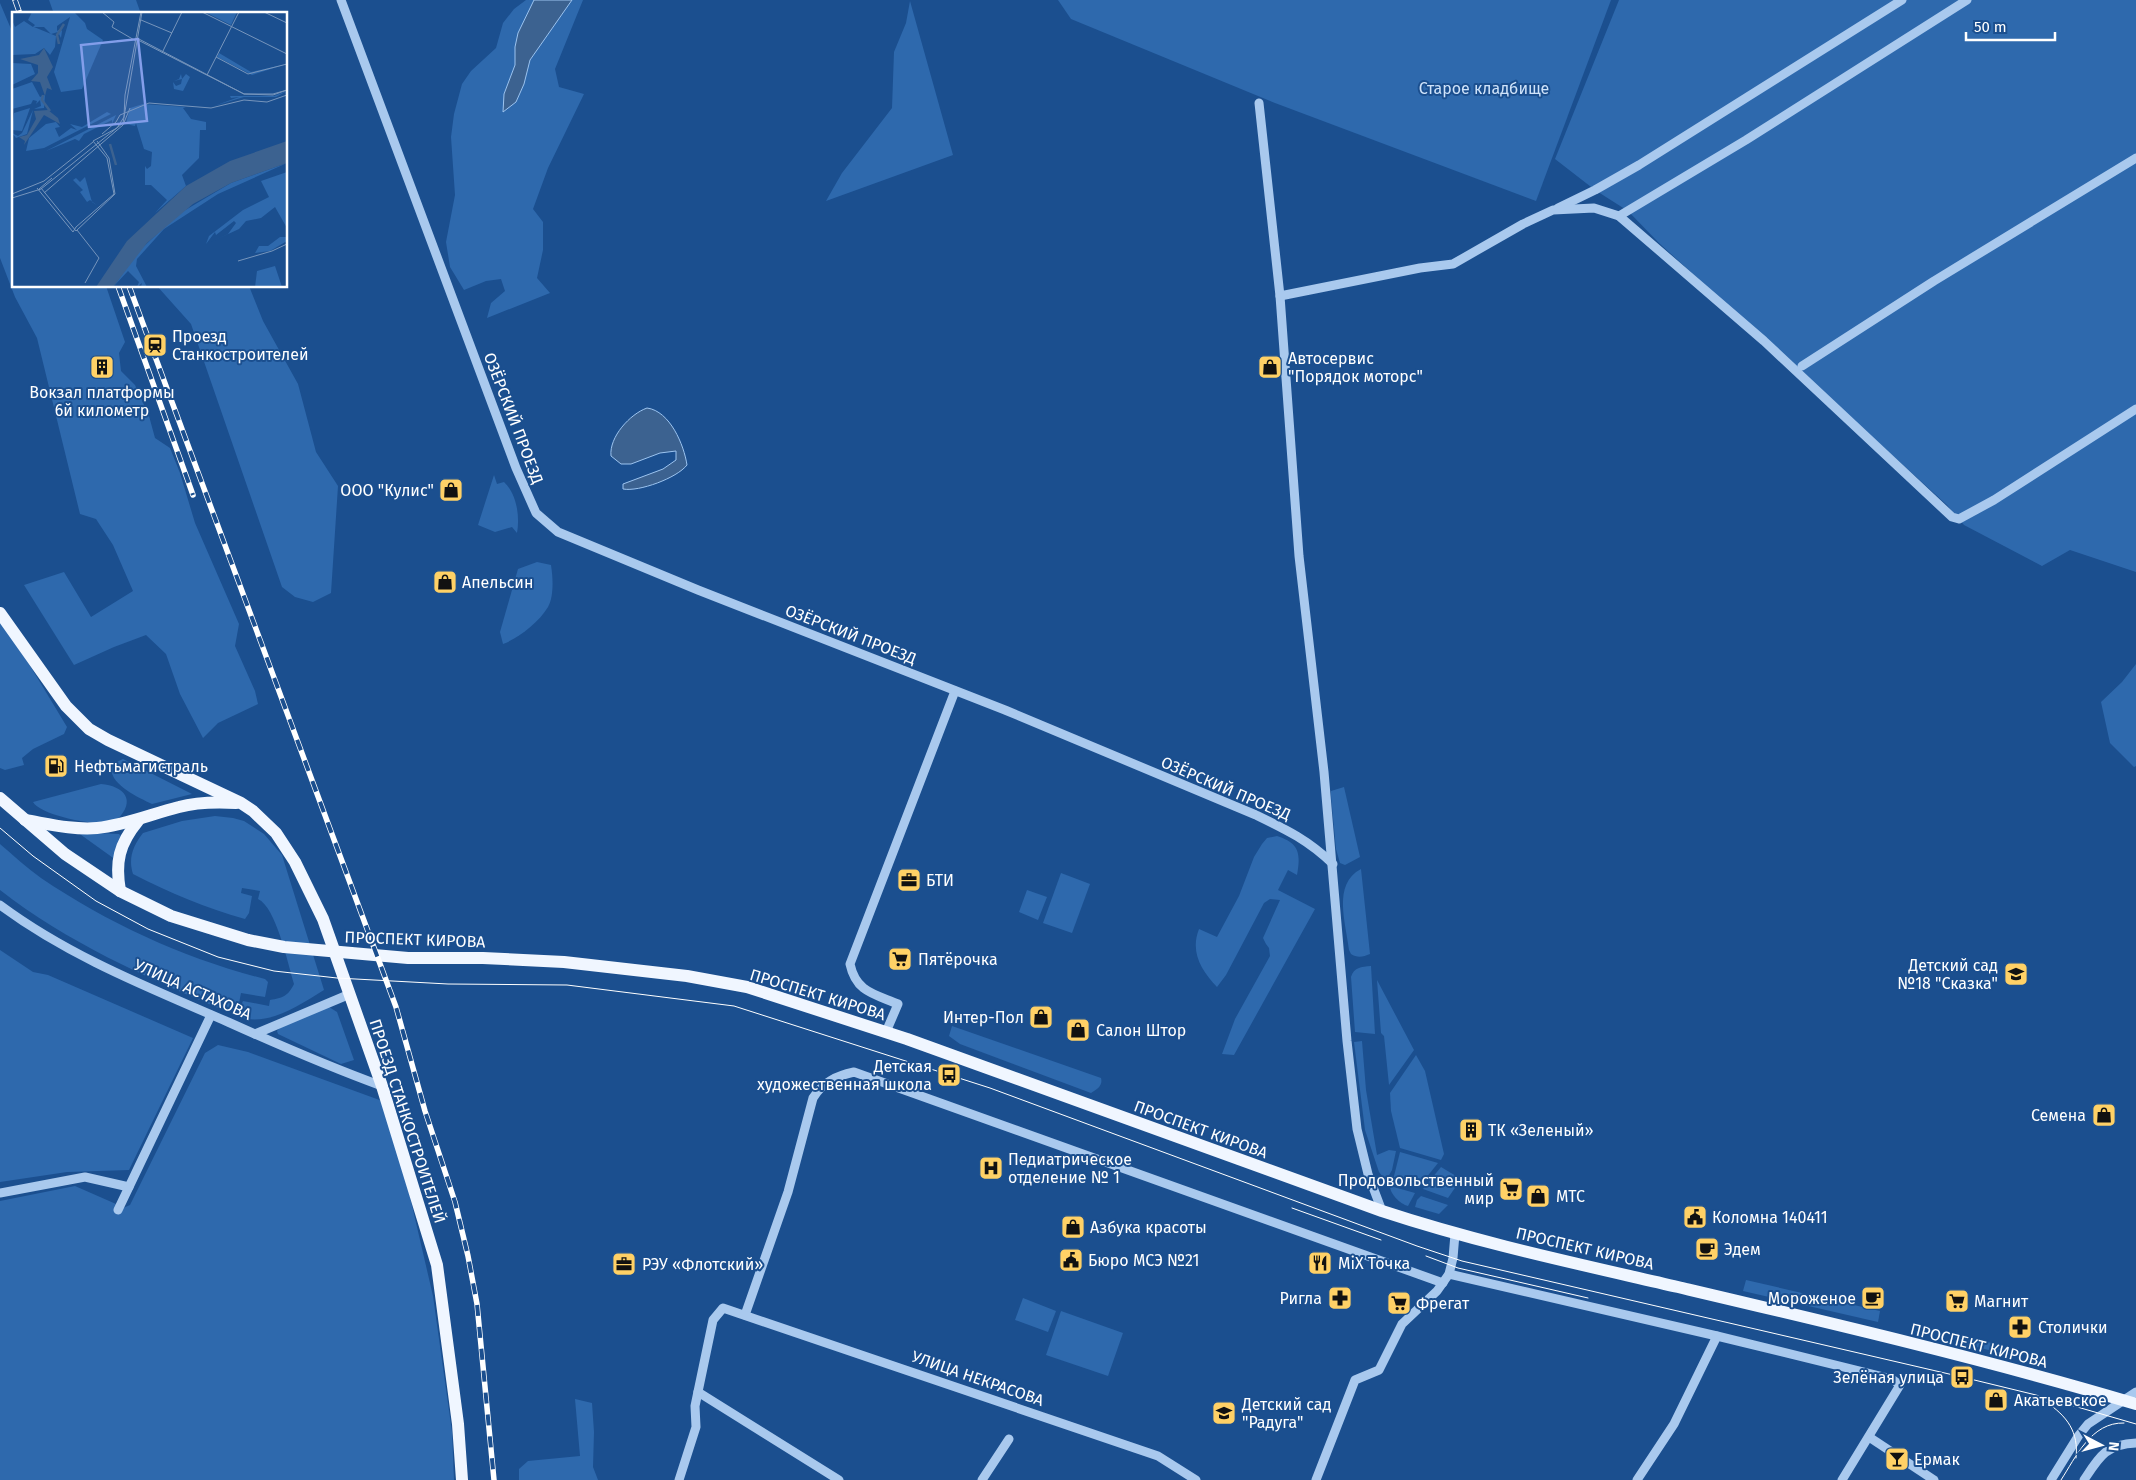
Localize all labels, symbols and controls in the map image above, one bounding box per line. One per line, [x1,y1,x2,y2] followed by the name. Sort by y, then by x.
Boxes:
[1966,10,2055,42] scale bar
[12,12,288,288] inset map
[1974,18,2007,36] text: 50 m
[1419,79,1549,98] park label: Старое кладбище
[172,327,309,364] place label: Проезд Станкостроителей
[142,332,168,358] station icon: Проезд Станкостроителей
[1288,349,1423,386] place label: Автосервис "Порядок моторс"
[480,350,547,487] street label: ОЗЁРСКИЙ ПРОЕЗД
[89,354,115,380] building icon: Вокзал платформы 6й километр
[1257,354,1283,380] shop icon: Автосервис "Порядок моторс"
[29,383,175,420] place label: Вокзал платформы 6й километр
[438,477,464,503] shop icon: ООО "Кулис"
[340,481,434,500] place label: ООО "Кулис"
[432,569,458,595] shop icon: Апельсин
[462,573,533,592] place label: Апельсин
[783,601,919,668] street label: ОЗЁРСКИЙ ПРОЕЗД
[43,753,69,779] fuel station icon: Нефтьмагистраль
[1158,753,1294,824] street label: ОЗЁРСКИЙ ПРОЕЗД
[74,757,208,776] place label: Нефтьмагистраль
[896,867,922,893] office icon: БТИ
[926,871,954,890] place label: БТИ
[344,928,487,951] street label: ПРОСПЕКТ КИРОВА
[887,946,913,972] supermarket icon: Пятёрочка
[918,950,998,969] place label: Пятёрочка
[131,955,255,1024] street label: УЛИЦА АСТАХОВА
[1897,956,1998,993] place label: Детский сад №18 "Сказка"
[2003,961,2029,987] school or university icon: Детский сад №18 "Сказка"
[748,965,889,1024] street label: ПРОСПЕКТ КИРОВА
[1028,1004,1054,1030] shop icon: Интер-Пол
[943,1008,1024,1027] place label: Интер-Пол
[365,1017,450,1226] street label: ПРОЕЗД СТАНКОСТРОИТЕЛЕЙ
[1065,1017,1091,1043] shop icon: Салон Штор
[1096,1021,1186,1040] place label: Салон Штор
[757,1057,932,1094] place label: Детская художественная школа
[936,1062,962,1088] bus stop icon: Детская художественная школа
[1131,1096,1271,1163] street label: ПРОСПЕКТ КИРОВА
[2091,1102,2117,1128] shop icon: Семена
[2031,1106,2086,1125] place label: Семена
[1458,1117,1484,1143] building icon: ТК «Зеленый»
[1488,1121,1594,1140] place label: ТК «Зеленый»
[1008,1150,1132,1187] place label: Педиатрическое отделение № 1
[978,1155,1004,1181] hospital icon: Педиатрическое отделение № 1
[1338,1171,1494,1208] place label: Продовольственный мир
[1498,1176,1524,1202] supermarket icon: Продовольственный мир
[1525,1183,1551,1209] shop icon: МТС
[1556,1187,1585,1206] place label: МТС
[1682,1204,1708,1230] public building icon: Коломна 140411
[1712,1208,1828,1227] place label: Коломна 140411
[1060,1214,1086,1240] shop icon: Азбука красоты
[1090,1218,1207,1237] place label: Азбука красоты
[1514,1223,1657,1274] street label: ПРОСПЕКТ КИРОВА
[1694,1236,1720,1262] cafe icon: Эдем
[1724,1240,1761,1259] place label: Эдем
[1058,1247,1084,1273] public building icon: Бюро МСЭ №21
[1307,1250,1333,1276] restaurant icon: MiX Точка
[611,1251,637,1277] office icon: РЭУ «Флотский»
[1088,1251,1199,1270] place label: Бюро МСЭ №21
[1338,1254,1410,1273] place label: MiX Точка
[642,1255,763,1274] place label: РЭУ «Флотский»
[1327,1285,1353,1311] pharmacy icon: Ригла
[1860,1285,1886,1311] cafe icon: Мороженое
[1944,1288,1970,1314] supermarket icon: Магнит
[1279,1289,1322,1308] place label: Ригла
[1768,1289,1856,1308] place label: Мороженое
[1386,1290,1412,1316] supermarket icon: Фрегат
[1974,1292,2029,1311] place label: Магнит
[1416,1294,1470,1313] place label: Фрегат
[2007,1314,2033,1340] pharmacy icon: Столички
[2038,1318,2108,1337] place label: Столички
[1908,1319,2050,1372] street label: ПРОСПЕКТ КИРОВА
[909,1347,1047,1410] street label: УЛИЦА НЕКРАСОВА
[1949,1364,1975,1390] bus stop icon: Зелёная улица
[1833,1368,1944,1387] place label: Зелёная улица
[1983,1387,2009,1413] shop icon: Акатьевское
[2014,1391,2107,1410] place label: Акатьевское
[1241,1395,1331,1432] place label: Детский сад "Радуга"
[1211,1400,1237,1426] school or university icon: Детский сад "Радуга"
[2076,1420,2126,1470] north arrow
[2104,1441,2122,1452] text: N
[1884,1446,1910,1472] bar icon: Ермак
[1914,1450,1961,1469] place label: Ермак

